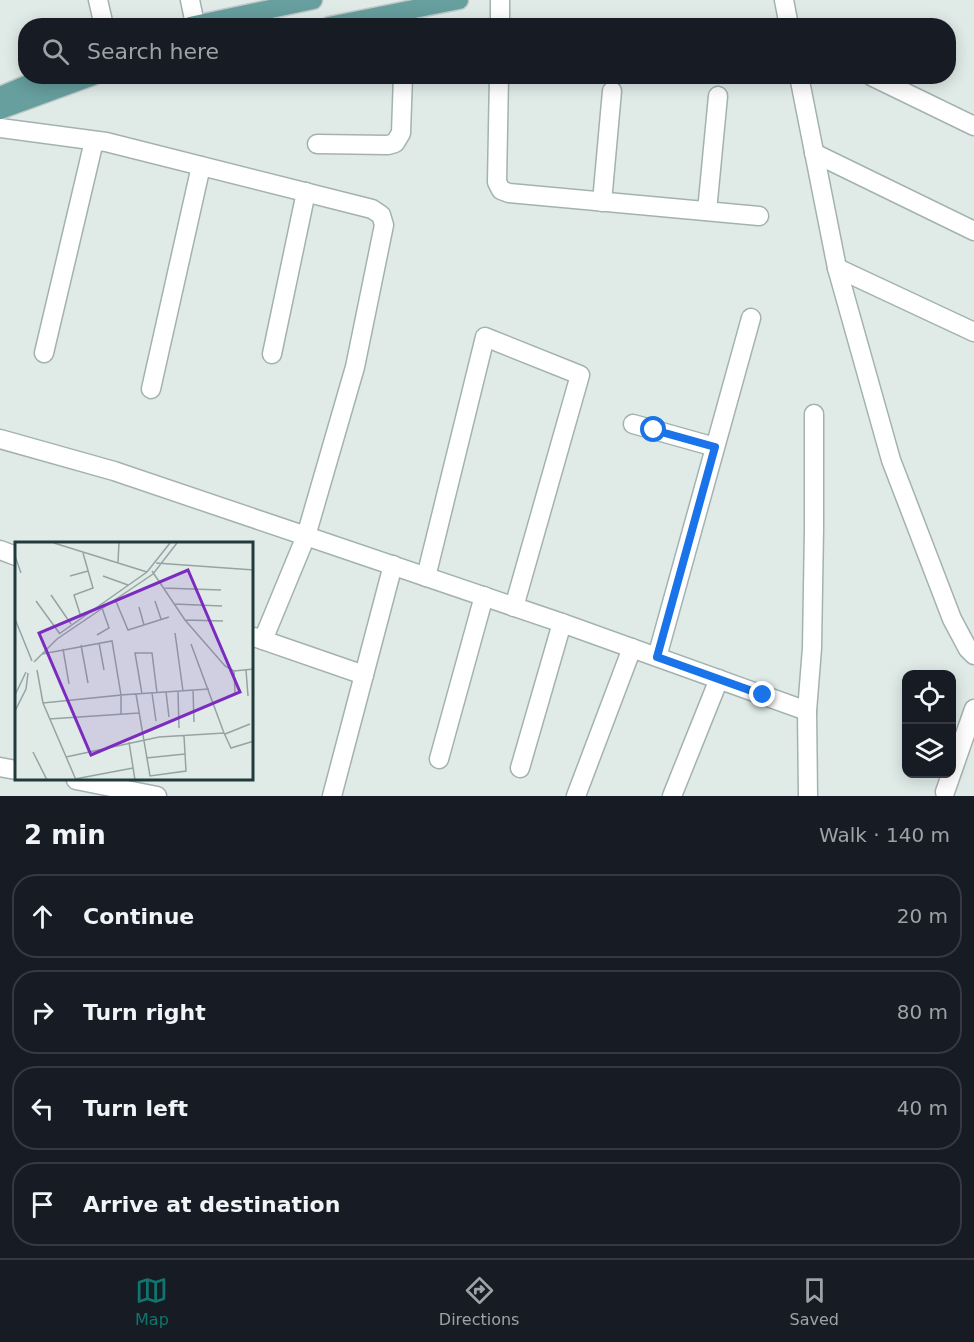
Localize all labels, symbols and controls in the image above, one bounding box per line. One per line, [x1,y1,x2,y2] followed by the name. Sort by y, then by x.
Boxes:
[18,18,956,84] search box
[39,35,72,68] icon: search
[87,39,219,64] text: Search here
[640,416,666,442] route start
[15,542,254,781] inset map
[902,670,956,778] map controls
[902,670,956,724] button: locate
[749,681,775,707] route end
[902,724,956,778] button: layers
[24,820,106,850] text: 2 min
[819,823,950,847] text: Walk · 140 m
[26,900,59,933] icon: ahead
[83,904,194,929] text: Continue
[897,904,948,928] text: 20 m
[26,996,59,1029] icon: right
[83,1000,206,1025] text: Turn right
[897,1000,948,1024] text: 80 m
[26,1092,59,1125] icon: left
[83,1096,188,1121] text: Turn left
[897,1096,948,1120] text: 40 m
[26,1188,59,1221] icon: arrive
[83,1192,340,1217] text: Arrive at destination
[135,1274,169,1329] tab: Map
[439,1274,519,1329] tab: Directions
[790,1274,839,1329] tab: Saved

